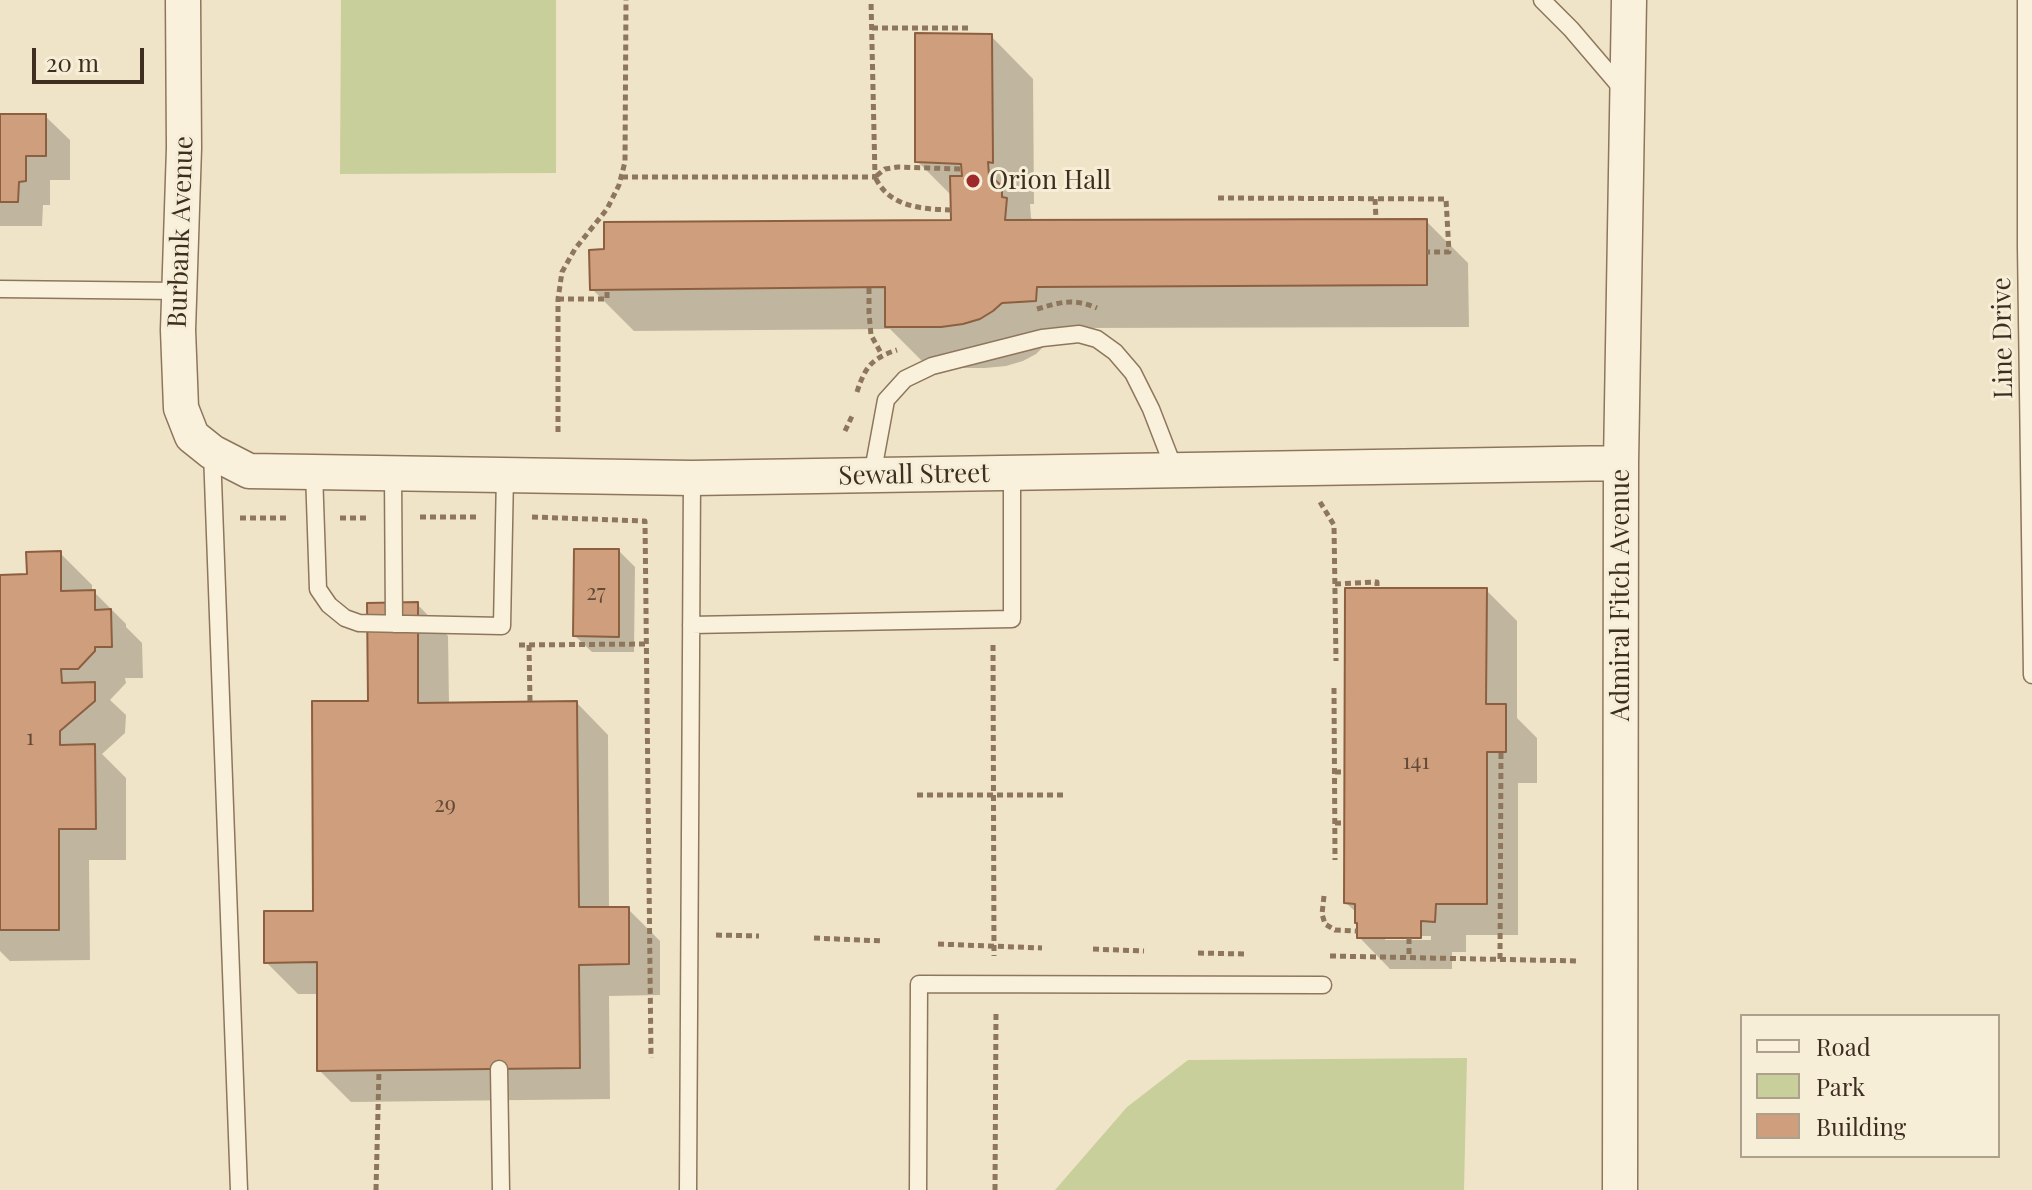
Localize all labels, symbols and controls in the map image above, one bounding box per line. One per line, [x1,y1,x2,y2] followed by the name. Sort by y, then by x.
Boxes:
[36,32,148,82] scale bar
[46,46,99,78] text: 20 m
[162,135,200,329] street label: Burbank Avenue
[989,165,1111,197] place label: Orion Hall
[964,172,982,190] marker: Orion Hall
[1986,277,2020,399] street label: Line Drive
[838,458,990,492] street label: Sewall Street
[1605,469,1637,721] street label: Admiral Fitch Avenue
[586,580,606,606] house number: 27
[26,725,34,751] house number: 1
[1402,749,1430,775] house number: 141
[434,792,456,818] house number: 29
[1740,1014,2000,1158] legend
[1816,1030,1871,1062] text: Road
[1816,1070,1865,1102] text: Park
[1816,1110,1906,1142] text: Building

